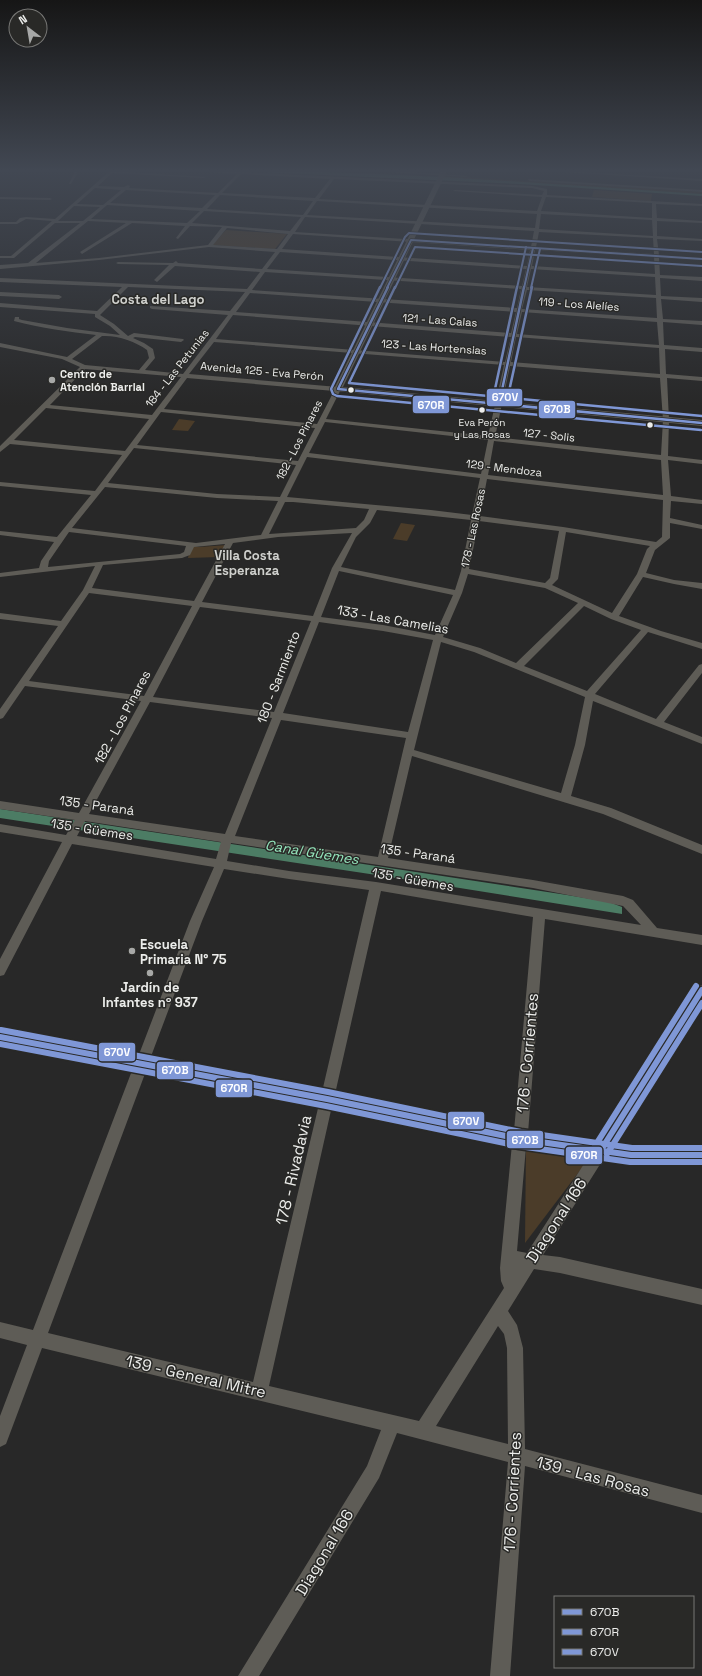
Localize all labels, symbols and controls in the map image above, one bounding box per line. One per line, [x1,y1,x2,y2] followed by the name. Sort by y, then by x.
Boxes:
[8,8,48,48] north arrow
[16,12,30,27] text: N
[112,291,205,308] district label: Costa del Lago
[538,294,620,314] street label: 119 - Los Alelíes
[402,310,478,330] street label: 121 - Las Calas
[142,326,212,410] street label: 184 - Las Petunias
[381,336,487,358] street label: 123 - Las Hortensias
[200,359,324,383] street label: Avenida 125 - Eva Perón
[60,367,145,394] place label: Centro de Atención Barrial
[47,375,57,385] marker: Centro de Atención Barrial
[346,385,356,395] unlabelled marker
[486,388,523,407] line badge: 670V
[492,390,518,404] text: 670V
[412,395,450,414] line badge: 670R
[273,397,325,482] street label: 182 - Los Pinares
[418,398,444,412] text: 670R
[538,400,576,419] line badge: 670B
[543,402,571,416] text: 670B
[477,405,487,415] marker: Eva Perón y Las Rosas
[454,416,510,441] place label: Eva Perón y Las Rosas
[645,420,655,430] unlabelled marker
[522,425,576,445] street label: 127 - Solis
[465,456,543,480] street label: 129 - Mendoza
[458,487,488,569] street label: 178 - Las Rosas
[214,547,280,579] district label: Villa Costa Esperanza
[336,601,450,638] street label: 133 - Las Camelias
[253,629,304,726] street label: 180 - Sarmiento
[90,667,154,767] street label: 182 - Los Pinares
[58,792,136,819] street label: 135 - Paraná
[50,815,134,844] street label: 135 - Güemes
[264,836,361,868] water label: Canal Güemes
[379,840,457,867] street label: 135 - Paraná
[371,864,455,895] street label: 135 - Güemes
[140,936,227,968] place label: Escuela Primaria N° 75
[127,946,137,956] marker: Escuela Primaria N° 75
[145,968,155,978] marker: Jardín de Infantes nº 937
[102,979,198,1011] place label: Jardín de Infantes nº 937
[512,992,543,1114] street label: 176 - Corrientes
[98,1042,136,1062] line badge: 670V
[104,1045,130,1059] text: 670V
[156,1061,194,1080] line badge: 670B
[161,1063,189,1077] text: 670B
[215,1079,253,1098] line badge: 670R
[221,1081,247,1095] text: 670R
[447,1111,485,1130] line badge: 670V
[271,1113,316,1227] street label: 178 - Rivadavia
[453,1114,479,1128] text: 670V
[506,1130,544,1149] line badge: 670B
[511,1133,539,1147] text: 670B
[565,1146,603,1165] line badge: 670R
[571,1148,597,1162] text: 670R
[521,1174,592,1267] street label: Diagonal 166
[124,1350,268,1403] street label: 139 - General Mitre
[499,1431,526,1553] street label: 176 - Corrientes
[534,1451,652,1502] street label: 139 - Las Rosas
[290,1505,358,1599] street label: Diagonal 166
[554,1596,694,1668] legend
[590,1604,620,1620] text: 670B
[590,1624,619,1640] text: 670R
[590,1644,620,1660] text: 670V

